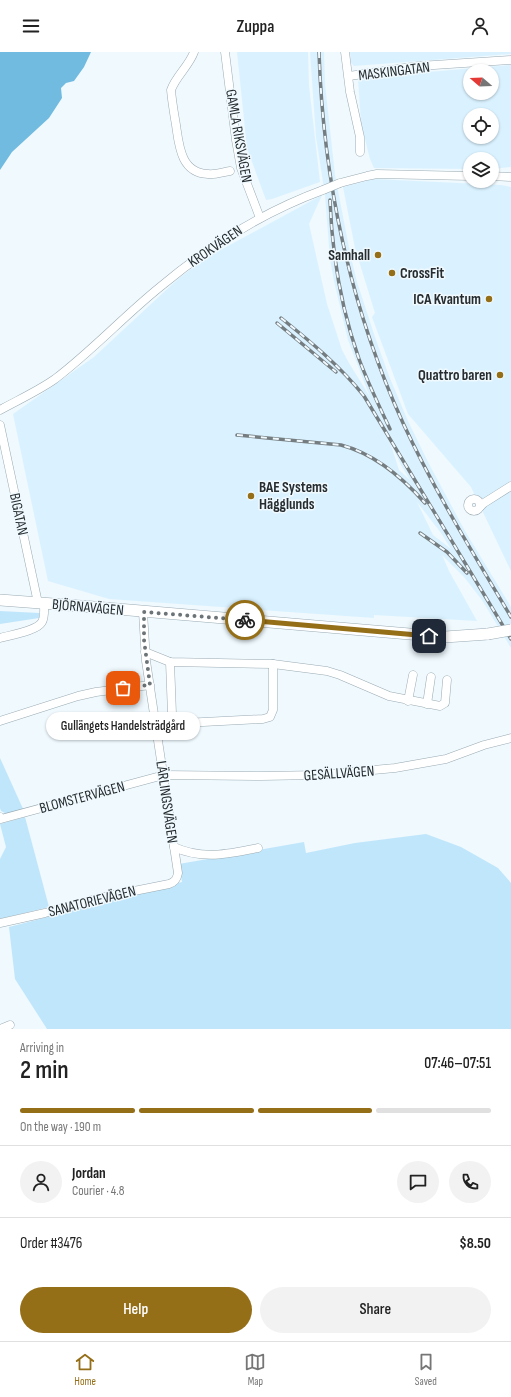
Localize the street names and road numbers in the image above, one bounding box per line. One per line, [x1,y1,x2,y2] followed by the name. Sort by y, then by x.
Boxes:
[357,58,431,85] street label: MASKINGATAN
[221,88,256,184] street label: GAMLA RIKSVÄGEN
[184,221,246,272] street label: KROKVÄGEN
[5,491,32,537] street label: BIGATAN
[51,595,124,620] street label: BJÖRNAVÄGEN
[151,760,182,845] street label: LÄRLINGSVÄGEN
[303,762,375,785] street label: GESÄLLVÄGEN
[37,777,127,818] street label: BLOMSTERVÄGEN
[46,881,138,922] street label: SANATORIEVÄGEN

